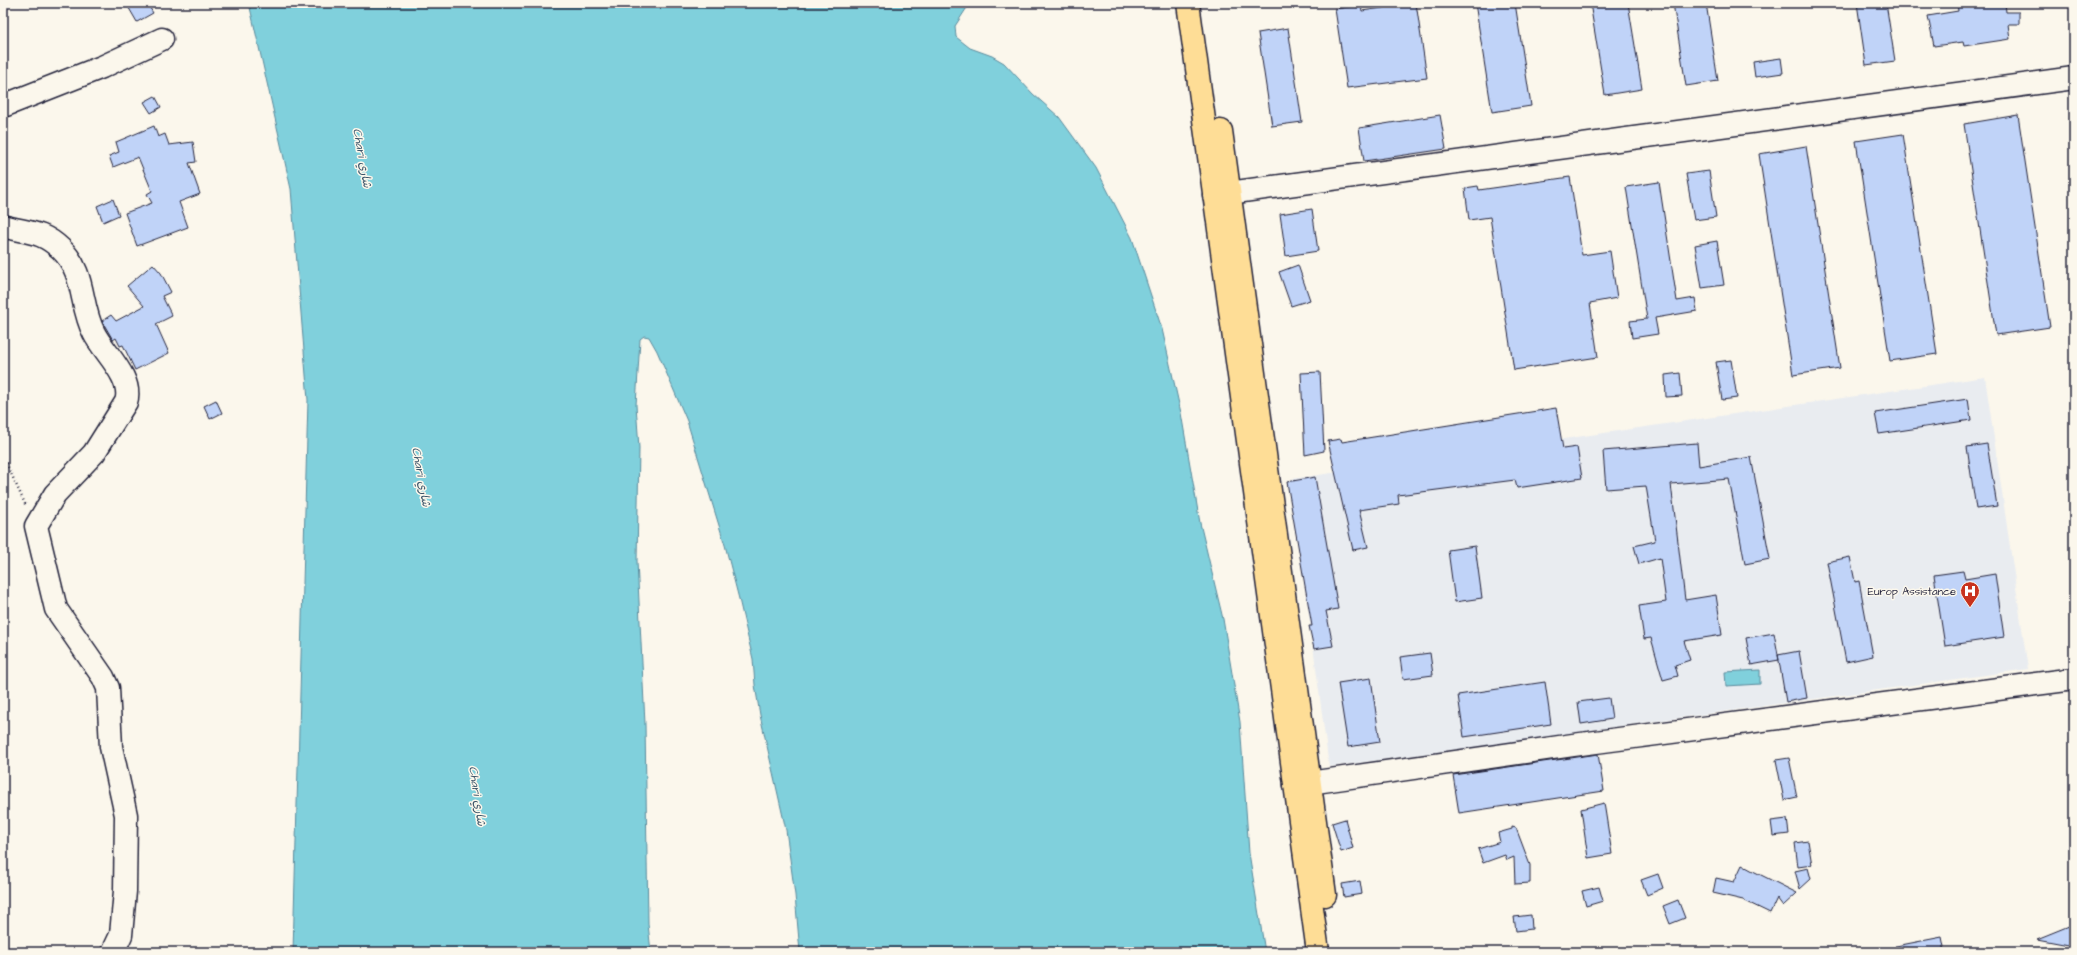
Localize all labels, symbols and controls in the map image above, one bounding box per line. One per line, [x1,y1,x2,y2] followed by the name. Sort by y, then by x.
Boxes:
[348,127,376,190] water label: Chari شاري
[407,446,435,509] water label: Chari شاري
[1959,580,1981,608] hospital icon: Europ Assistance
[1867,584,1956,599] place label: Europ Assistance
[464,765,490,828] water label: Chari شاري

